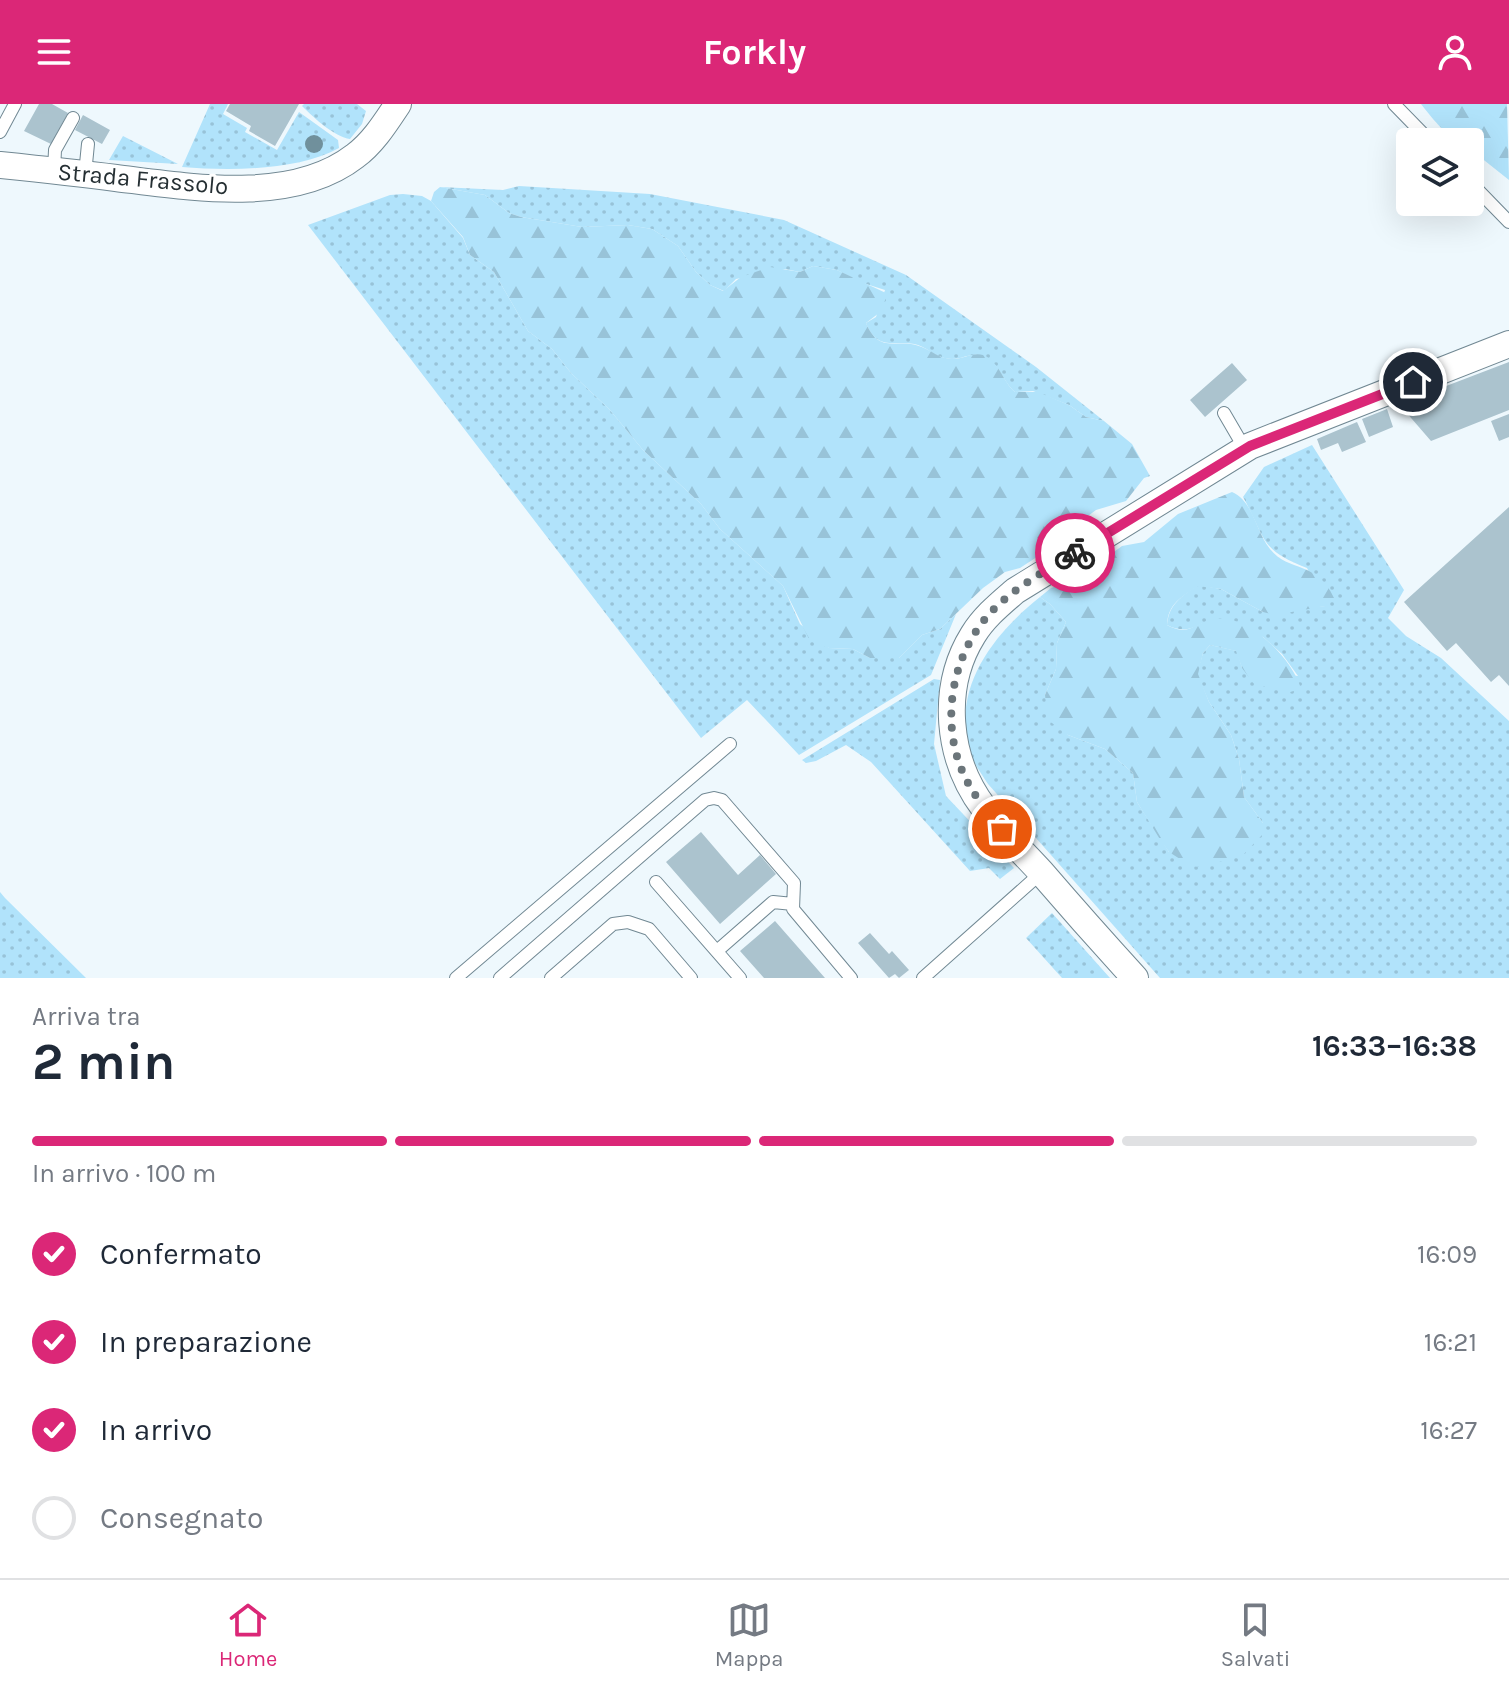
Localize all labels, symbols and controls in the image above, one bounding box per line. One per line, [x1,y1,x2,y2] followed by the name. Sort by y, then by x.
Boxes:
[32,30,76,74] icon: menu
[1433,30,1477,74] icon: person
[703,31,806,73] text: Forkly
[1396,128,1484,216] map controls
[1396,128,1484,216] button: layers
[57,158,229,200] street label: Strada Frassolo
[1379,348,1447,416] pin
[1391,360,1435,404] icon: home
[1035,513,1115,593] courier
[1053,531,1097,575] icon: bike
[968,795,1036,863] pin
[980,807,1024,851] icon: bag
[32,1001,141,1032] text: Arriva tra
[1312,1028,1477,1064] text: 16:33–16:38
[32,1031,175,1092] text: 2 min
[32,1158,216,1189] text: In arrivo · 100 m
[32,1232,76,1276] icon: check
[100,1236,262,1272] text: Confermato
[1417,1239,1477,1270] text: 16:09
[32,1320,76,1364] icon: check
[100,1324,312,1360] text: In preparazione
[1424,1327,1477,1358] text: 16:21
[32,1408,76,1452] icon: check
[100,1412,212,1448] text: In arrivo
[1420,1415,1477,1446] text: 16:27
[100,1500,263,1536] text: Consegnato
[219,1598,277,1672] tab: Home
[715,1598,783,1672] tab: Mappa
[1221,1598,1290,1672] tab: Salvati

